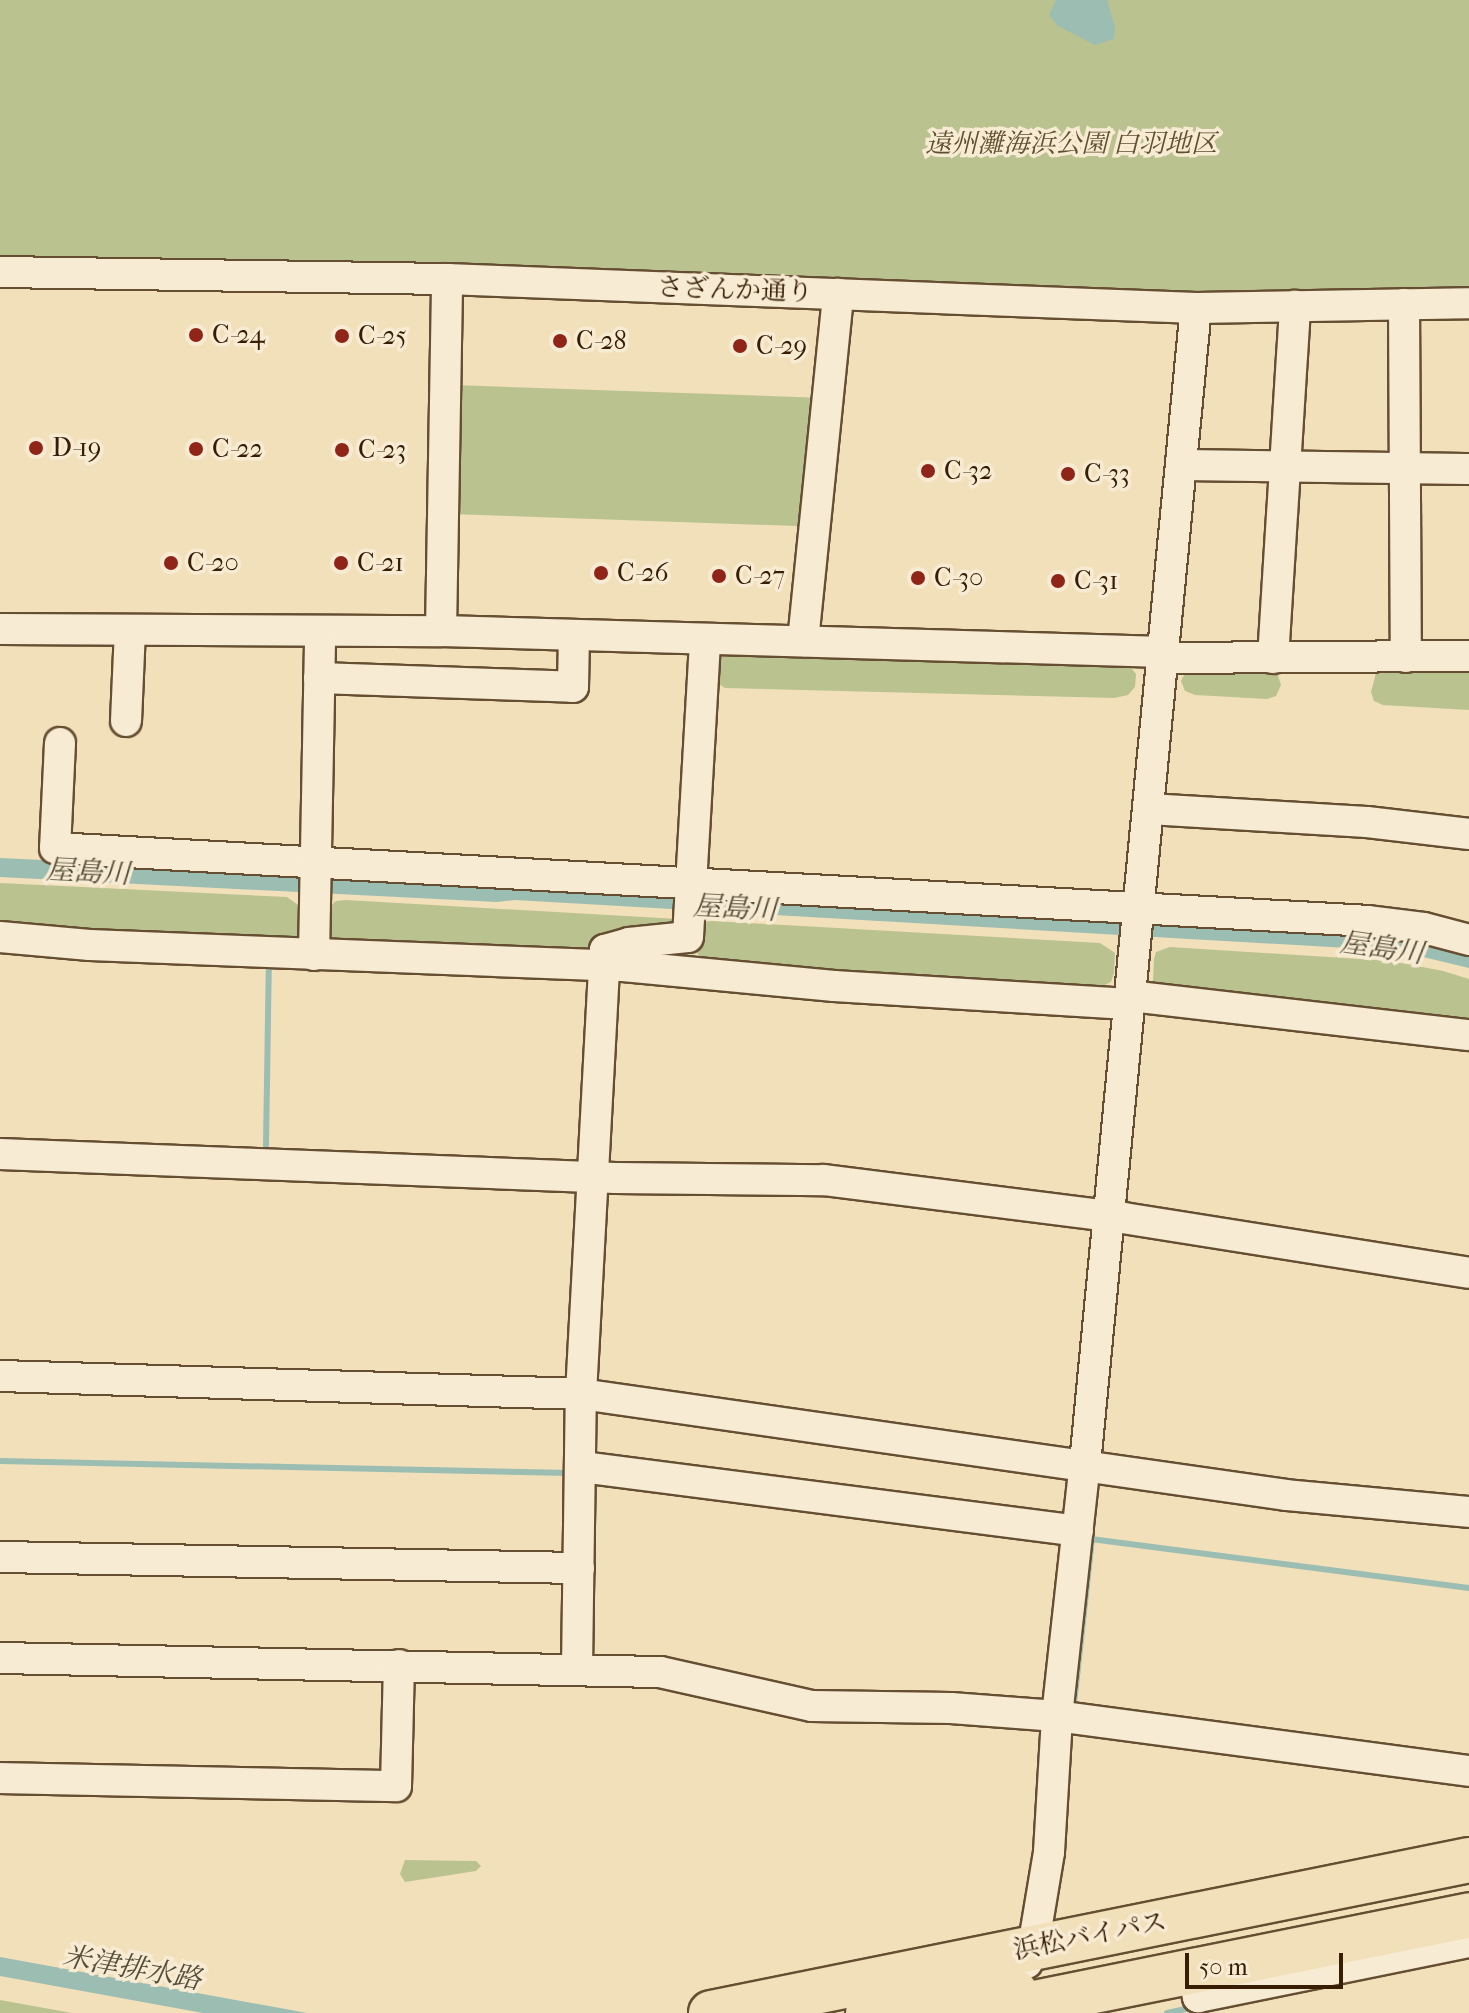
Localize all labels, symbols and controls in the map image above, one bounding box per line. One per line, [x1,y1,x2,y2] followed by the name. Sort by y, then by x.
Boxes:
[925,128,1217,160] park label: 遠州灘海浜公園 白羽地区
[657,272,813,308] street label: さざんか通り
[212,319,265,351] place label: C-24
[358,320,407,352] place label: C-25
[576,325,627,357] place label: C-28
[187,326,205,344] marker: C-24
[333,327,351,345] marker: C-25
[756,330,807,362] place label: C-29
[551,332,569,350] marker: C-28
[731,337,749,355] marker: C-29
[52,432,101,464] place label: D-19
[212,433,263,465] place label: C-22
[358,434,406,466] place label: C-23
[27,439,45,457] marker: D-19
[187,440,205,458] marker: C-22
[333,441,351,459] marker: C-23
[944,455,992,487] place label: C-32
[1084,458,1130,490] place label: C-33
[919,462,937,480] marker: C-32
[1059,465,1077,483] marker: C-33
[187,547,239,579] place label: C-20
[357,547,404,579] place label: C-21
[162,554,180,572] marker: C-20
[332,554,350,572] marker: C-21
[617,557,669,589] place label: C-26
[735,560,785,592] place label: C-27
[934,562,983,594] place label: C-30
[592,564,610,582] marker: C-26
[1074,565,1118,597] place label: C-31
[710,567,728,585] marker: C-27
[909,569,927,587] marker: C-30
[1049,572,1067,590] marker: C-31
[45,853,131,891] water label: 屋島川
[692,889,778,927] water label: 屋島川
[1338,926,1426,970] water label: 屋島川
[1010,1906,1170,1966] street label: 浜松バイパス
[1189,1937,1347,1987] scale bar
[60,1939,204,1997] water label: 米津排水路
[1199,1953,1248,1981] text: 50 m

